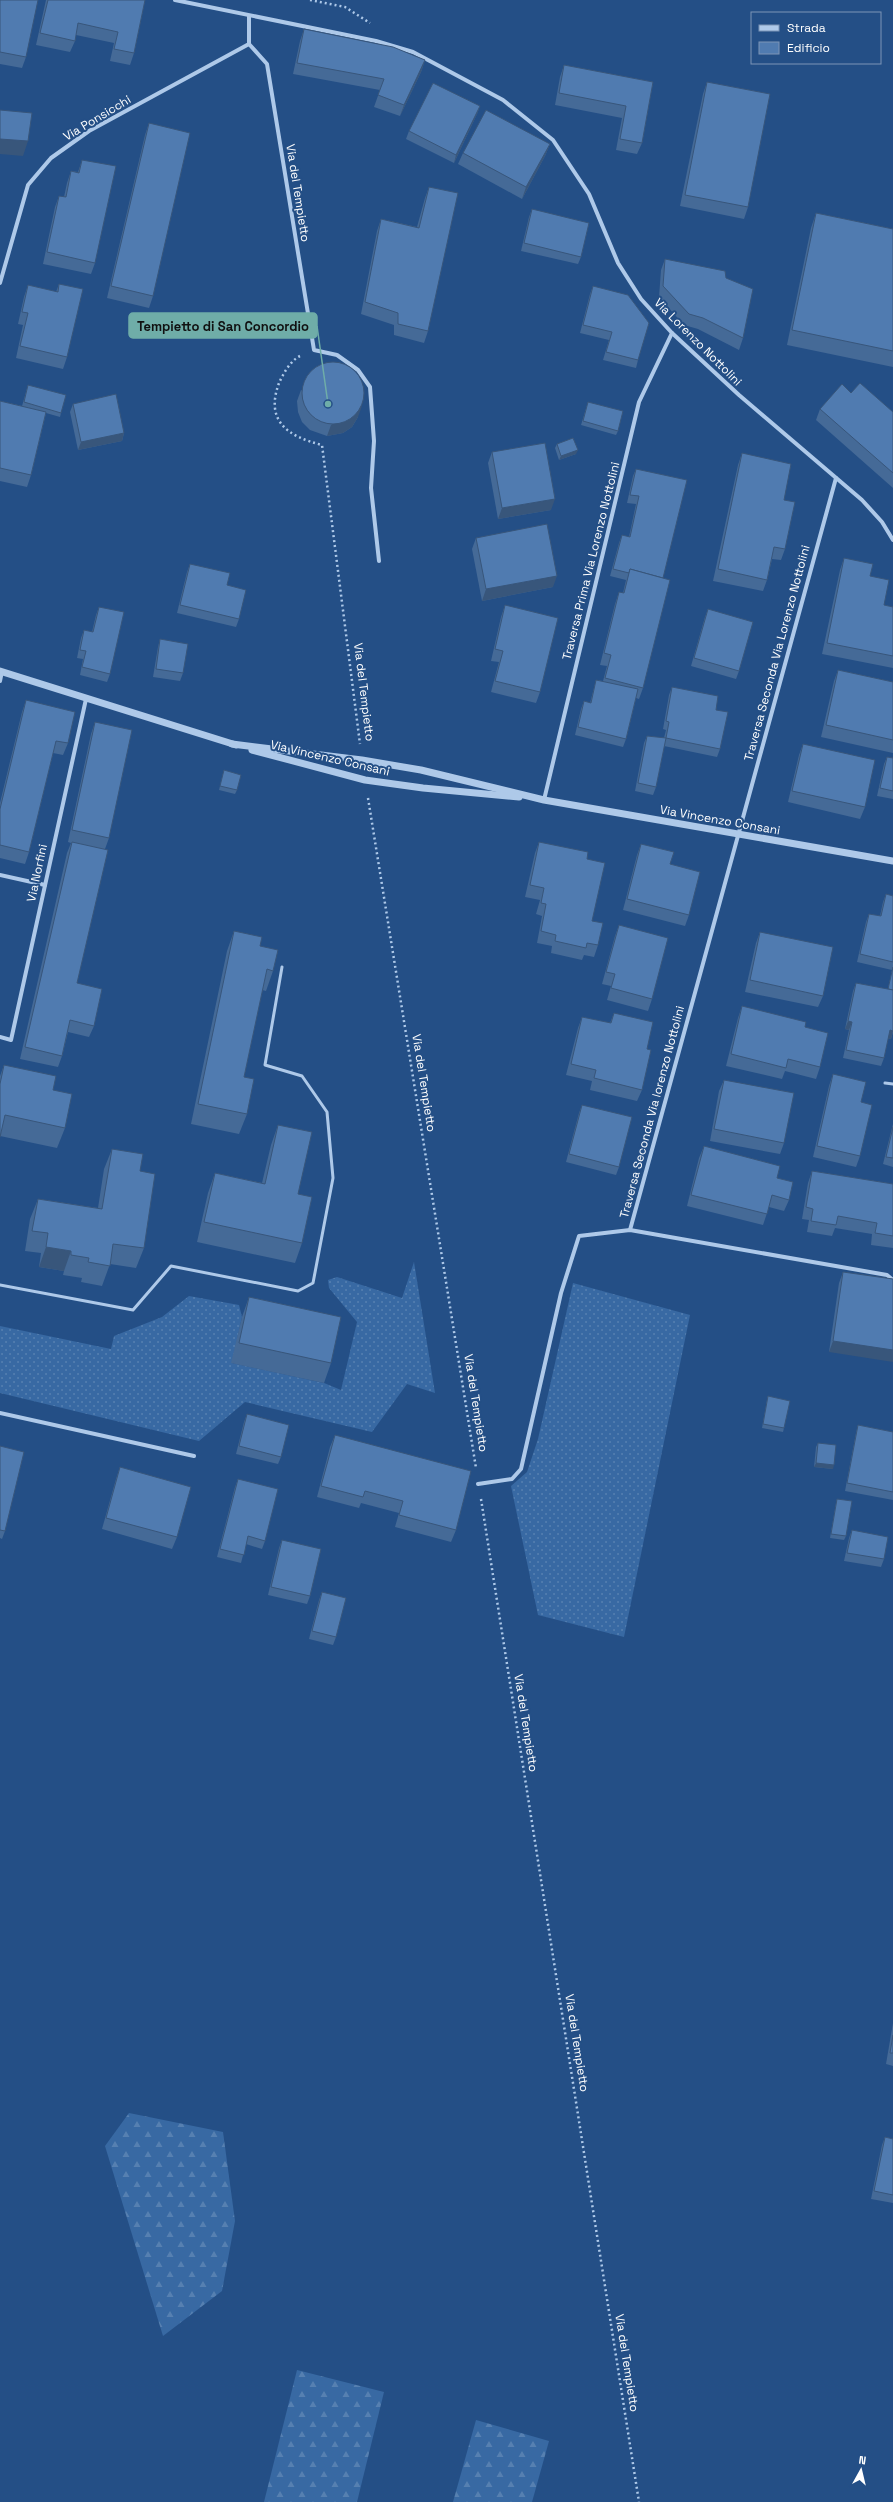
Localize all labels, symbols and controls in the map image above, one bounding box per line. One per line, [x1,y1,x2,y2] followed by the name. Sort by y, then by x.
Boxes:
[751,12,881,64] legend
[787,20,826,36] text: Strada
[787,40,830,56] text: Edificio
[60,92,134,144] street label: Via Ponsicchi
[282,143,314,243] street label: Via del Tempietto
[651,295,745,389] street label: Via Lorenzo Nottolini
[129,313,317,338] callout: Tempietto di San Concordio
[137,318,309,335] text: Tempietto di San Concordio
[559,460,623,662] street label: Traversa Prima Via Lorenzo Nottolini
[740,543,814,763] street label: Traversa Seconda Via Lorenzo Nottolini
[350,642,378,742] street label: Via del Tempietto
[269,736,391,780] street label: Via Vincenzo Consani
[659,802,782,838] street label: Via Vincenzo Consani
[23,843,51,903] street label: Via Norfini
[616,1004,688,1220] street label: Traversa Seconda Via lorenzo Nottolini
[408,1033,440,1133] street label: Via del Tempietto
[460,1353,492,1453] street label: Via del Tempietto
[510,1673,542,1773] street label: Via del Tempietto
[561,1993,593,2093] street label: Via del Tempietto
[611,2313,643,2413] street label: Via del Tempietto
[841,2450,881,2490] north arrow
[858,2453,867,2468] text: N

